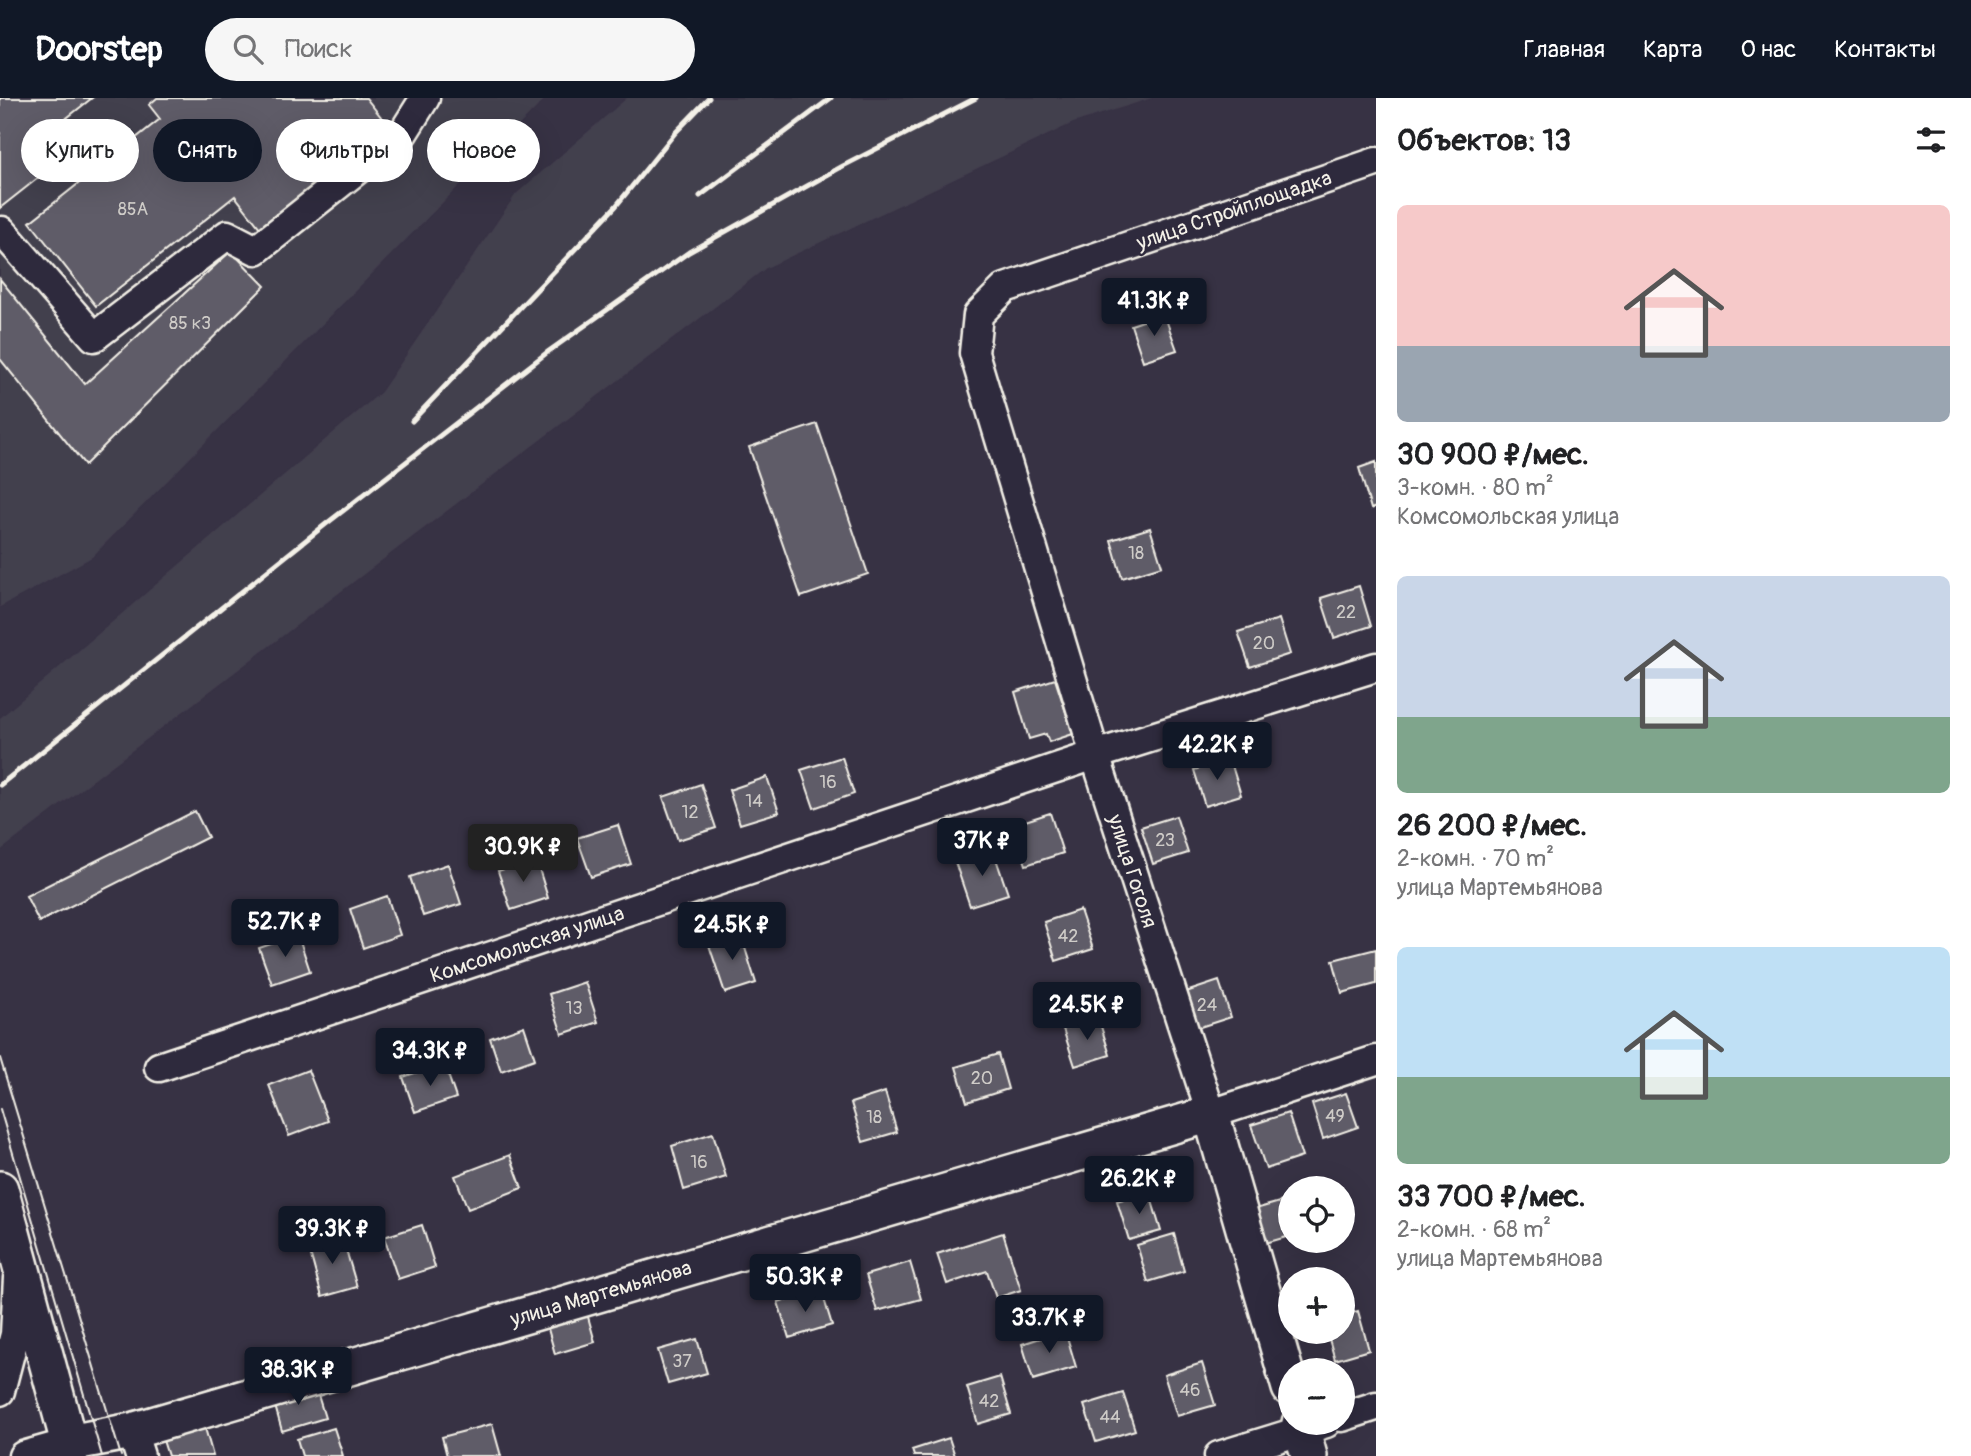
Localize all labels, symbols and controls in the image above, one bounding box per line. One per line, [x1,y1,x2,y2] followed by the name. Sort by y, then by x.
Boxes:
[205,18,695,81] search box
[35,29,163,70] text: Doorstep
[229,30,267,68] icon: search
[285,33,353,65] text: Поиск
[1524,35,1605,64] text: Главная
[1643,35,1703,64] text: Карта
[1741,35,1796,64] text: О нас
[1834,35,1936,64] text: Контакты
[21,119,139,182] chip: Купить
[153,119,262,182] chip: Снять
[276,119,413,182] chip: Фильтры
[427,119,540,182] chip: Новое
[1912,121,1950,159] icon: filters
[1397,122,1571,159] text: Объектов: 13
[1132,164,1335,257] street label: улица Стройплощадка
[118,198,149,221] house number: 85А
[1611,250,1737,376] icon: home
[1089,278,1219,338] pin: 41.3K ₽
[1118,286,1190,315] text: 41.3K ₽
[169,312,211,335] house number: 85 к3
[1397,436,1589,473] text: 30 900 ₽/мес.
[1397,473,1554,502] text: 3-комн. · 80 m²
[1397,502,1619,531] text: Комсомольская улица
[1128,542,1144,565] house number: 18
[1336,601,1356,624] house number: 22
[1611,621,1737,747] icon: home
[1253,632,1275,655] house number: 20
[1152,722,1282,782] pin: 42.2K ₽
[1179,730,1255,759] text: 42.2K ₽
[819,771,837,794] house number: 16
[745,790,763,813] house number: 14
[681,801,699,824] house number: 12
[1397,807,1587,844] text: 26 200 ₽/мес.
[1101,810,1163,931] street label: улица Гоголя
[933,818,1031,878] pin: 37K ₽
[458,824,588,884] pin: 30.9K ₽
[953,826,1011,855] text: 37K ₽
[1155,829,1175,852] house number: 23
[484,832,562,861] text: 30.9K ₽
[1397,844,1554,873] text: 2-комн. · 70 m²
[1397,873,1603,902] text: улица Мартемьянова
[220,900,350,959] pin: 52.7K ₽
[427,900,628,990] street label: Комсомольская улица
[667,902,797,962] pin: 24.5K ₽
[247,907,323,936] text: 52.7K ₽
[694,910,770,939] text: 24.5K ₽
[1058,925,1078,948] house number: 42
[1022,982,1152,1042] pin: 24.5K ₽
[1049,990,1125,1019] text: 24.5K ₽
[1611,992,1737,1118] icon: home
[1197,994,1218,1017] house number: 24
[565,997,583,1020] house number: 13
[365,1028,495,1088] pin: 34.3K ₽
[392,1036,468,1065] text: 34.3K ₽
[971,1067,993,1090] house number: 20
[1325,1105,1345,1128] house number: 49
[866,1106,882,1129] house number: 18
[690,1151,708,1174] house number: 16
[1074,1156,1204,1216] pin: 26.2K ₽
[1101,1164,1177,1193] text: 26.2K ₽
[1278,1176,1355,1435] map controls
[1278,1176,1355,1253] button: locate
[1397,1178,1586,1215] text: 33 700 ₽/мес.
[267,1206,397,1266] pin: 39.3K ₽
[294,1214,370,1243] text: 39.3K ₽
[1397,1215,1551,1244] text: 2-комн. · 68 m²
[1397,1244,1603,1273] text: улица Мартемьянова
[506,1254,695,1333] street label: улица Мартемьянова
[740,1254,870,1314] pin: 50.3K ₽
[766,1262,844,1291] text: 50.3K ₽
[1278,1267,1355,1344] button: +
[984,1296,1114,1355] pin: 33.7K ₽
[1011,1303,1087,1332] text: 33.7K ₽
[233,1348,363,1407] pin: 38.3K ₽
[672,1350,692,1373] house number: 37
[261,1355,335,1384] text: 38.3K ₽
[1278,1358,1355,1435] button: −
[1180,1379,1200,1402] house number: 46
[979,1390,999,1413] house number: 42
[1100,1406,1121,1429] house number: 44

